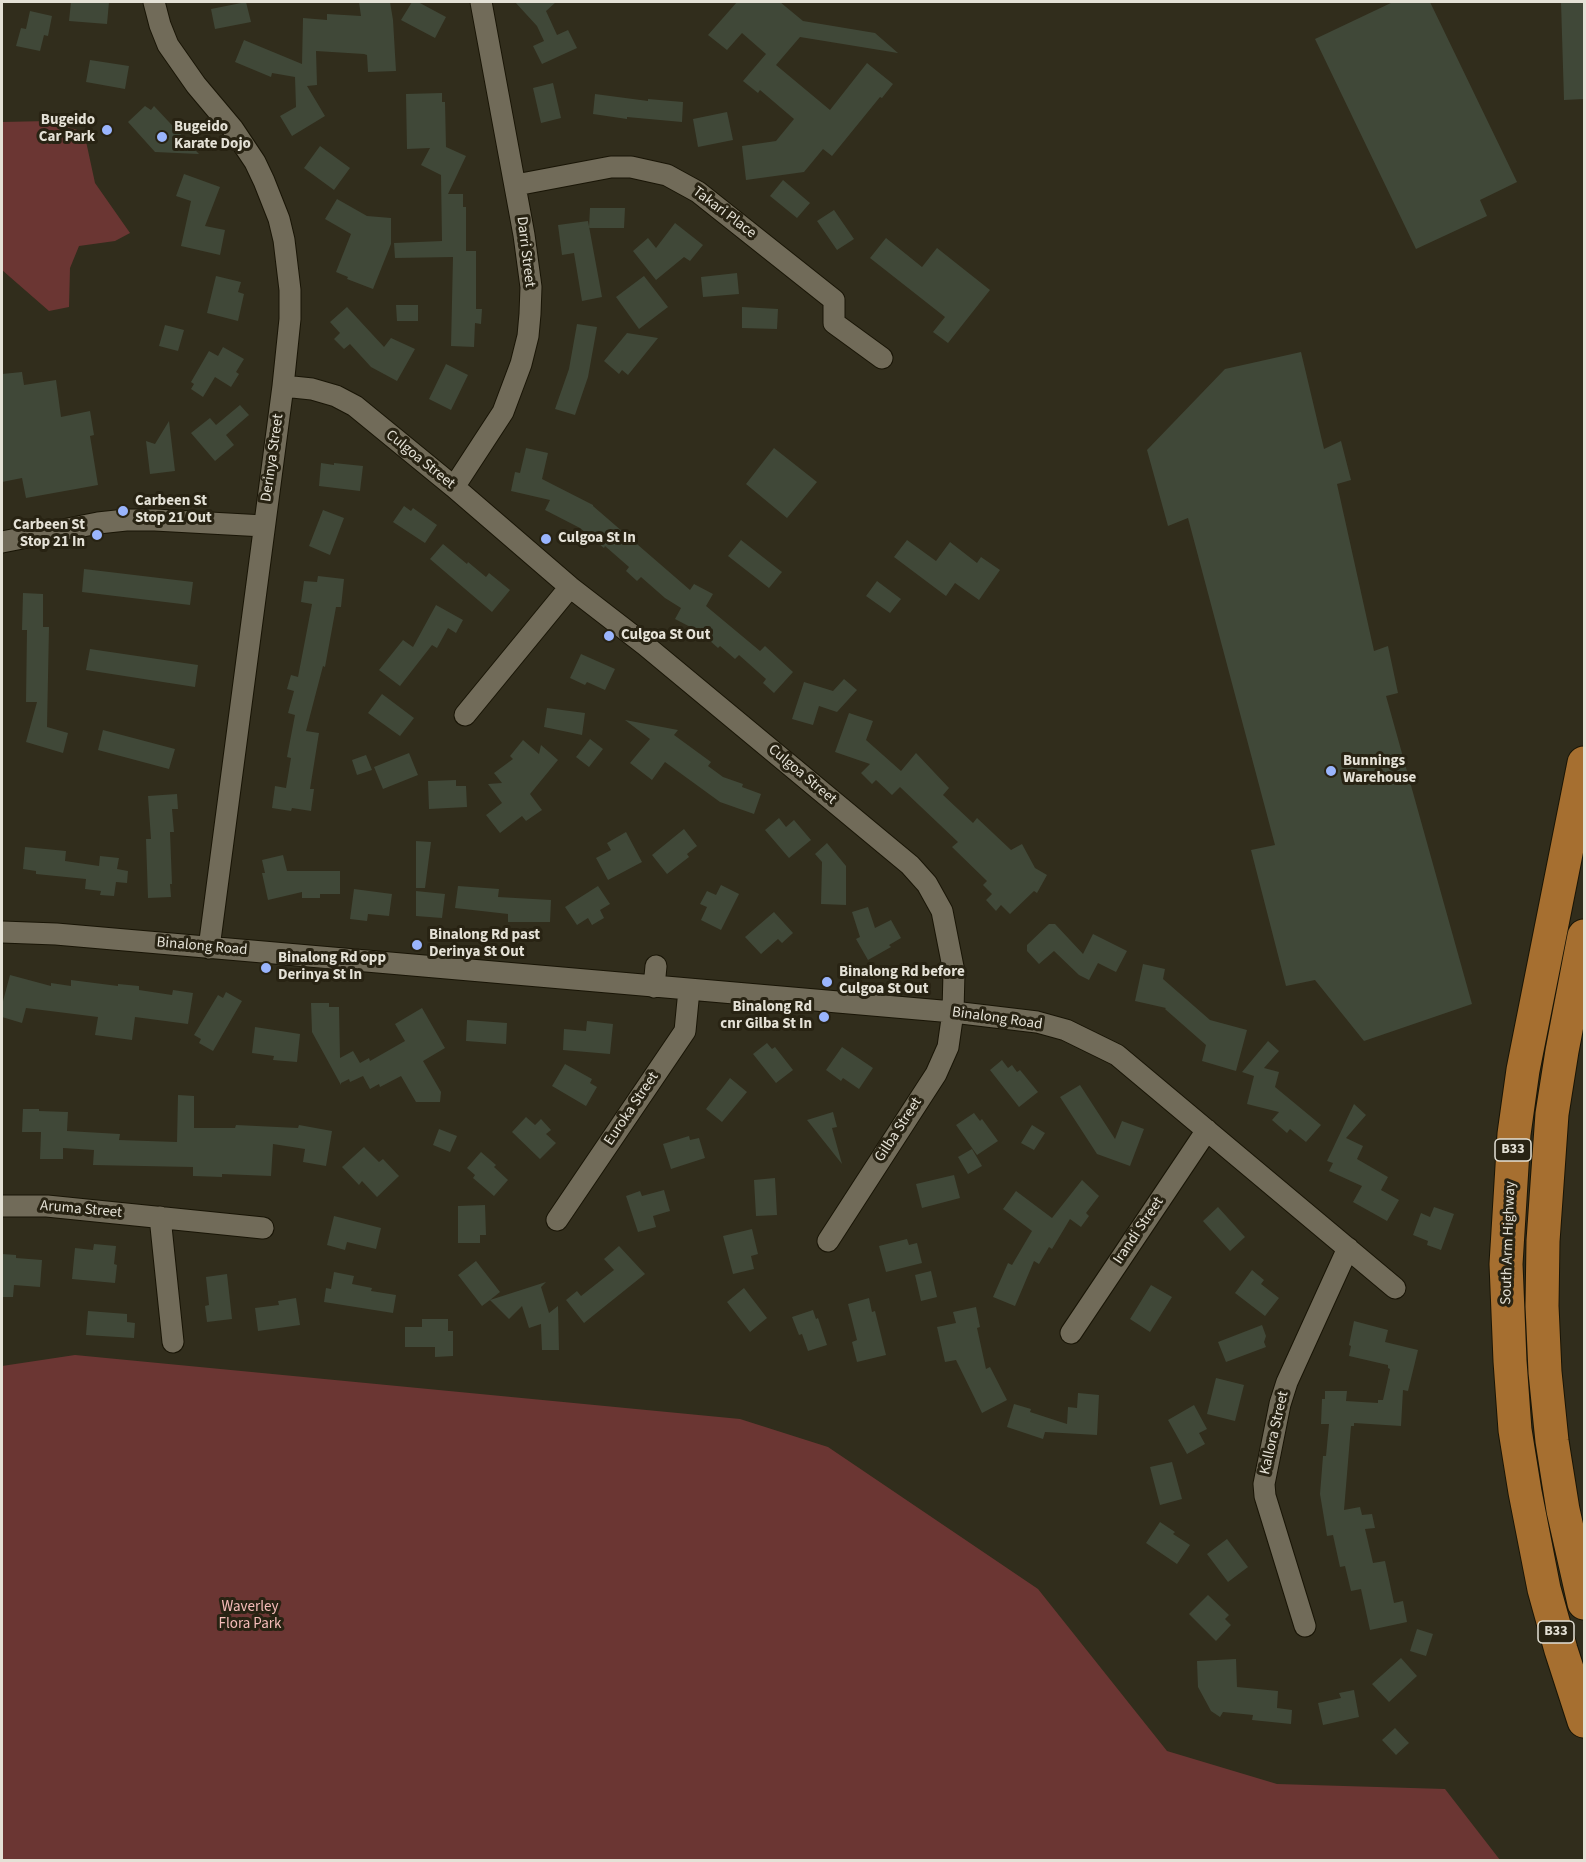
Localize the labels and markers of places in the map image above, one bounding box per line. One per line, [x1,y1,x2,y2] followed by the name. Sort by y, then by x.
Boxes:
[39,112,95,147] place label: Bugeido Car Park
[174,119,251,154] place label: Bugeido Karate Dojo
[100,123,114,137] marker: Bugeido Car Park
[155,130,169,144] marker: Bugeido Karate Dojo
[135,493,212,528] place label: Carbeen St Stop 21 Out
[116,504,130,518] marker: Carbeen St Stop 21 Out
[13,517,85,552] place label: Carbeen St Stop 21 In
[90,528,104,542] marker: Carbeen St Stop 21 In
[558,530,636,548] place label: Culgoa St In
[539,532,553,546] marker: Culgoa St In
[621,627,710,645] place label: Culgoa St Out
[602,629,616,643] marker: Culgoa St Out
[1343,753,1416,788] place label: Bunnings Warehouse
[1324,764,1338,778] marker: Bunnings Warehouse
[429,927,540,962] place label: Binalong Rd past Derinya St Out
[410,938,424,952] marker: Binalong Rd past Derinya St Out
[278,950,386,985] place label: Binalong Rd opp Derinya St In
[259,961,273,975] marker: Binalong Rd opp Derinya St In
[839,964,965,999] place label: Binalong Rd before Culgoa St Out
[820,975,834,989] marker: Binalong Rd before Culgoa St Out
[720,999,812,1034] place label: Binalong Rd cnr Gilba St In
[817,1010,831,1024] marker: Binalong Rd cnr Gilba St In

